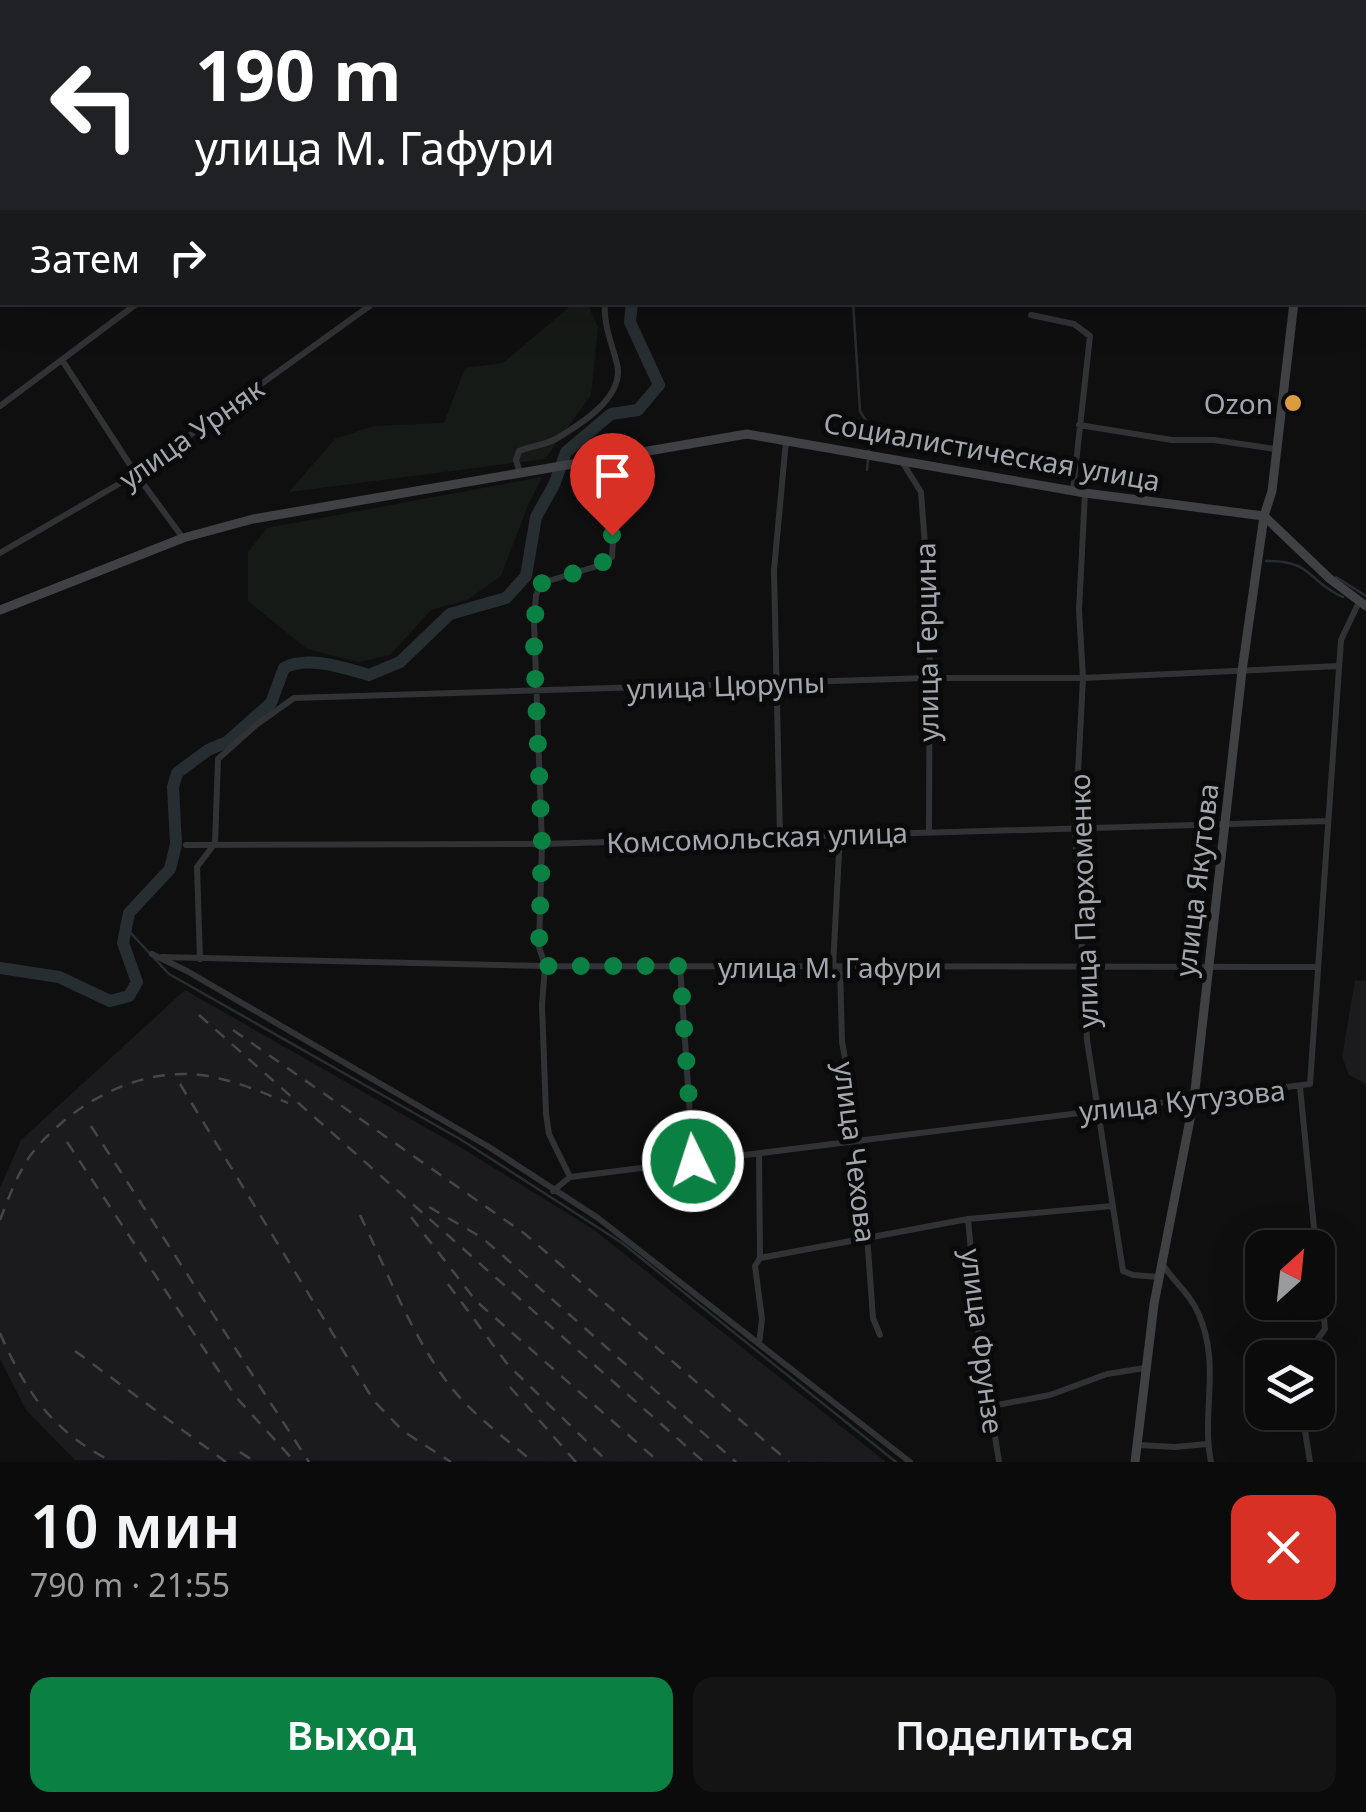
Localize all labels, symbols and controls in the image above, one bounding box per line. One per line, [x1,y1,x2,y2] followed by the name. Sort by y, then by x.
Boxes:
[195,26,402,122] text: 190 m
[30,40,160,170] icon: left
[195,117,555,178] text: улица М. Гафури
[160,230,215,285] icon: right
[30,232,140,284] text: Затем
[111,369,271,497] street label: улица Урняк
[1204,384,1273,422] place label: Ozon
[1282,392,1304,414] marker: Ozon
[821,403,1163,499] street label: Социалистическая улица
[570,433,655,536] pin
[585,448,640,503] icon: arrive
[905,542,947,742] street label: улица Герцина
[626,663,826,707] street label: улица Цюрупы
[1060,773,1106,1029] street label: улица Пархоменко
[1165,781,1227,979] street label: улица Якутова
[606,813,908,861] street label: Комсомольская улица
[718,948,942,986] street label: улица М. Гафури
[826,1059,886,1245] street label: улица Чехова
[1077,1070,1287,1130] street label: улица Кутузова
[641,1109,745,1213] position arrow
[1245,1230,1335,1320] north arrow
[1245,1230,1335,1430] map controls
[953,1246,1013,1436] street label: улица Фрунзе
[1245,1340,1335,1430] button: layers
[30,1484,241,1566] text: 10 мин
[1231,1495,1336,1600] button: close
[30,1563,230,1606] text: 790 m · 21:55
[30,1677,673,1792] button: Выход
[693,1677,1336,1792] button: Поделиться

